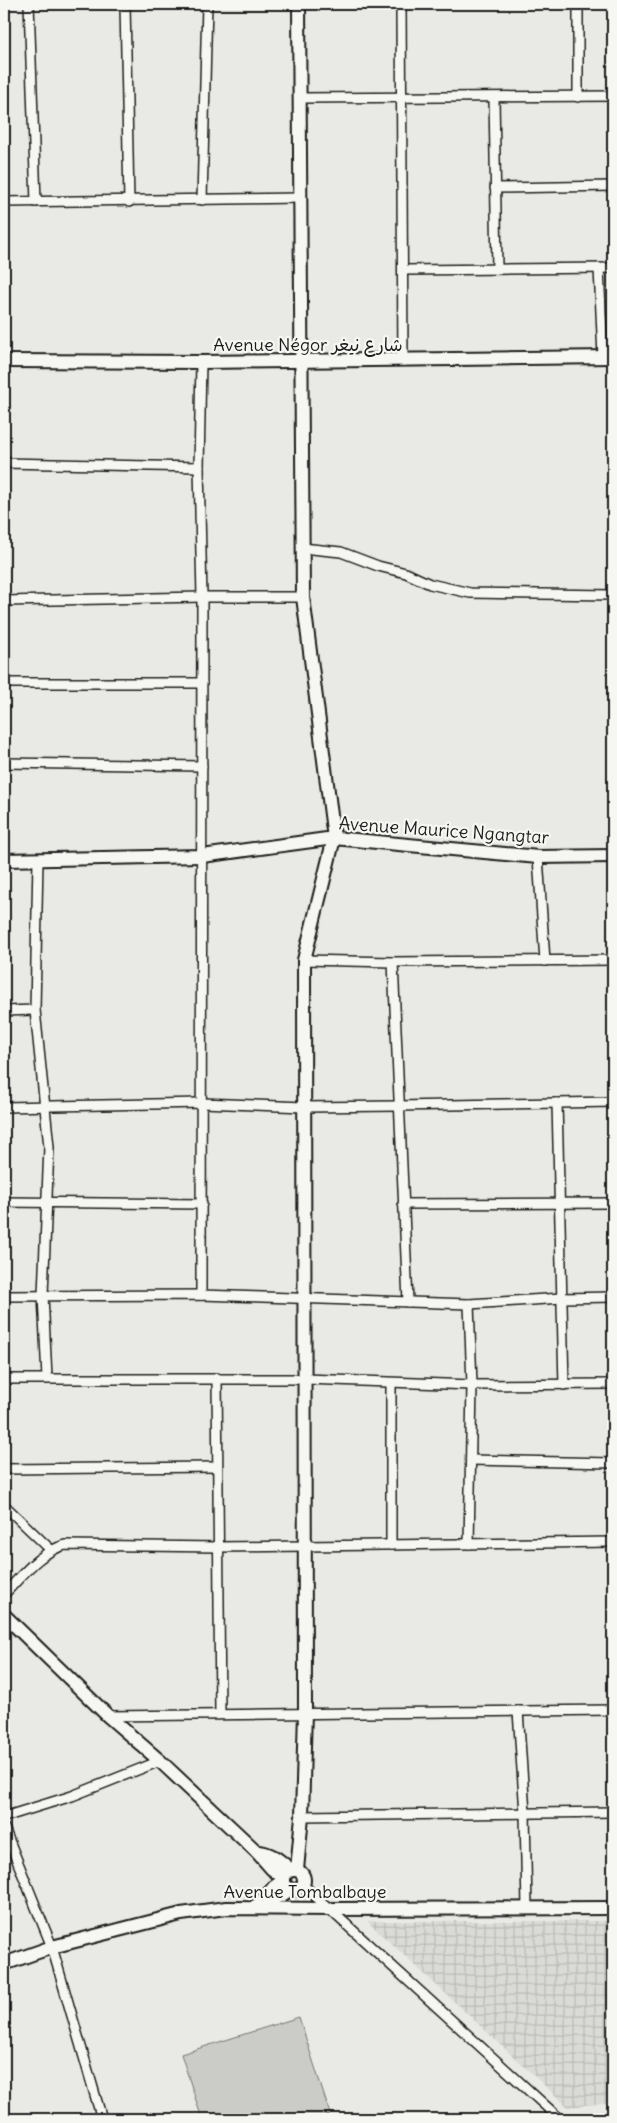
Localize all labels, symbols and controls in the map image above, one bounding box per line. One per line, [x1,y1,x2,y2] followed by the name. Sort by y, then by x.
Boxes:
[213,333,403,357] street label: Avenue Négor شارع نيغر
[338,811,551,849] street label: Avenue Maurice Ngangtar
[223,1880,387,1903] street label: Avenue Tombalbaye

